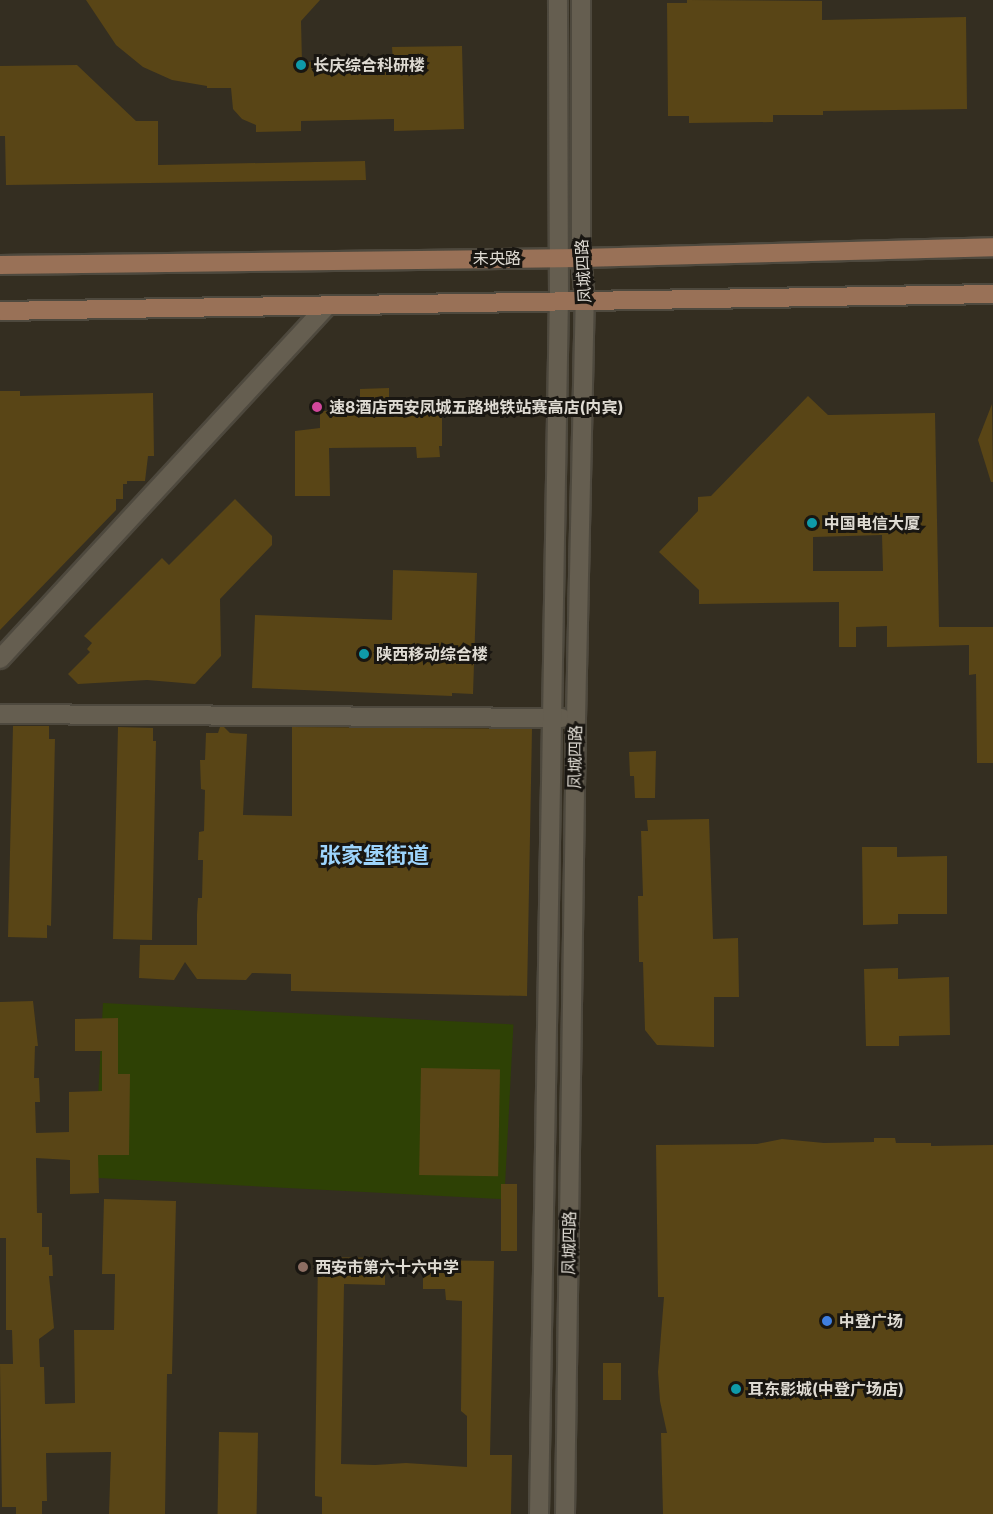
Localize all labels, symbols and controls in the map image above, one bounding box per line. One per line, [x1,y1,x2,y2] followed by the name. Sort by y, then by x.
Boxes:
[313,55,425,75] place label: 长庆综合科研楼
[294,58,308,72] marker: 长庆综合科研楼
[572,239,594,303] street label: 凤城四路
[473,248,521,268] street label: 未央路
[329,397,623,417] place label: 速8酒店西安凤城五路地铁站赛高店(内宾)
[310,400,324,414] marker: 速8酒店西安凤城五路地铁站赛高店(内宾)
[824,513,920,533] place label: 中国电信大厦
[805,516,819,530] marker: 中国电信大厦
[376,644,488,664] place label: 陕西移动综合楼
[357,647,371,661] marker: 陕西移动综合楼
[565,725,585,789] street label: 凤城四路
[319,843,429,869] district label: 张家堡街道
[559,1211,579,1275] street label: 凤城四路
[315,1257,459,1277] place label: 西安市第六十六中学
[296,1260,310,1274] marker: 西安市第六十六中学
[839,1311,903,1331] place label: 中登广场
[820,1314,834,1328] marker: 中登广场
[748,1379,904,1399] place label: 耳东影城(中登广场店)
[729,1382,743,1396] marker: 耳东影城(中登广场店)

